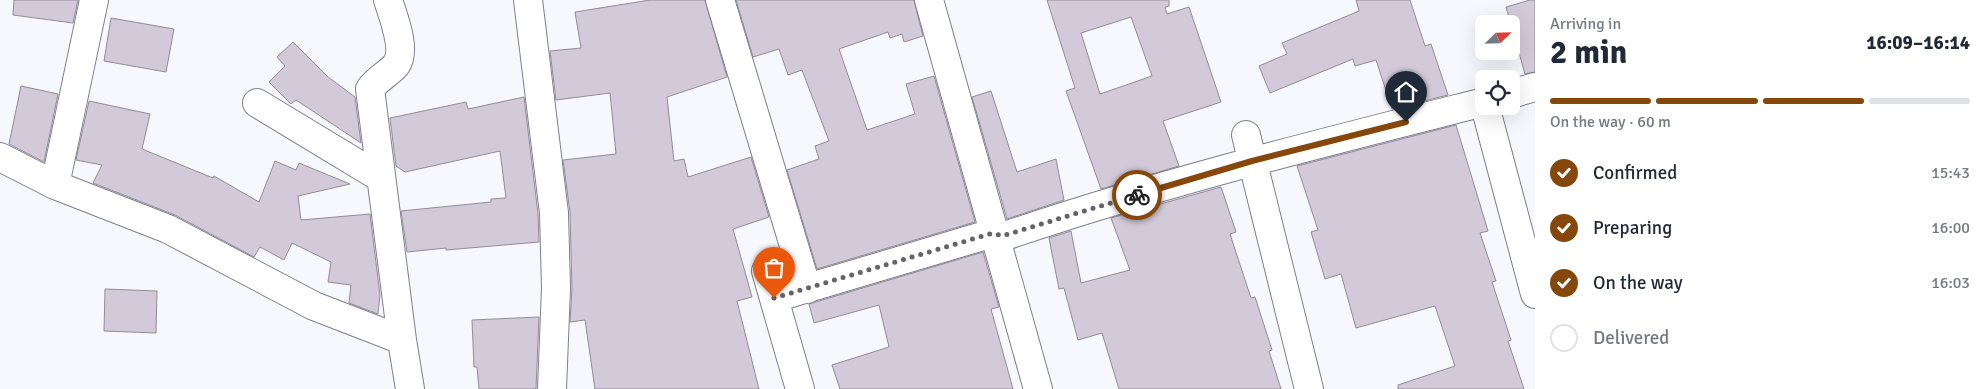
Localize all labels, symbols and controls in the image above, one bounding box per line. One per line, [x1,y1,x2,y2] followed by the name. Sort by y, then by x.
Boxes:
[1550,14,1621,34] text: Arriving in
[1475,15,1520,60] north arrow
[1475,15,1520,115] map controls
[1866,31,1970,55] text: 16:09–16:14
[1550,33,1627,72] text: 2 min
[1475,70,1520,115] button: locate
[1385,71,1427,122] pin
[1392,78,1420,106] icon: home
[1550,112,1671,132] text: On the way · 60 m
[1550,159,1578,187] icon: check
[1593,161,1677,185] text: Confirmed
[1931,163,1970,183] text: 15:43
[1112,170,1162,220] courier
[1123,181,1151,209] icon: bike
[1550,214,1578,242] icon: check
[1593,216,1672,240] text: Preparing
[1931,218,1970,238] text: 16:00
[753,247,795,298] pin
[760,254,788,282] icon: bag
[1550,269,1578,297] icon: check
[1593,271,1683,295] text: On the way
[1931,273,1970,293] text: 16:03
[1593,326,1669,350] text: Delivered

